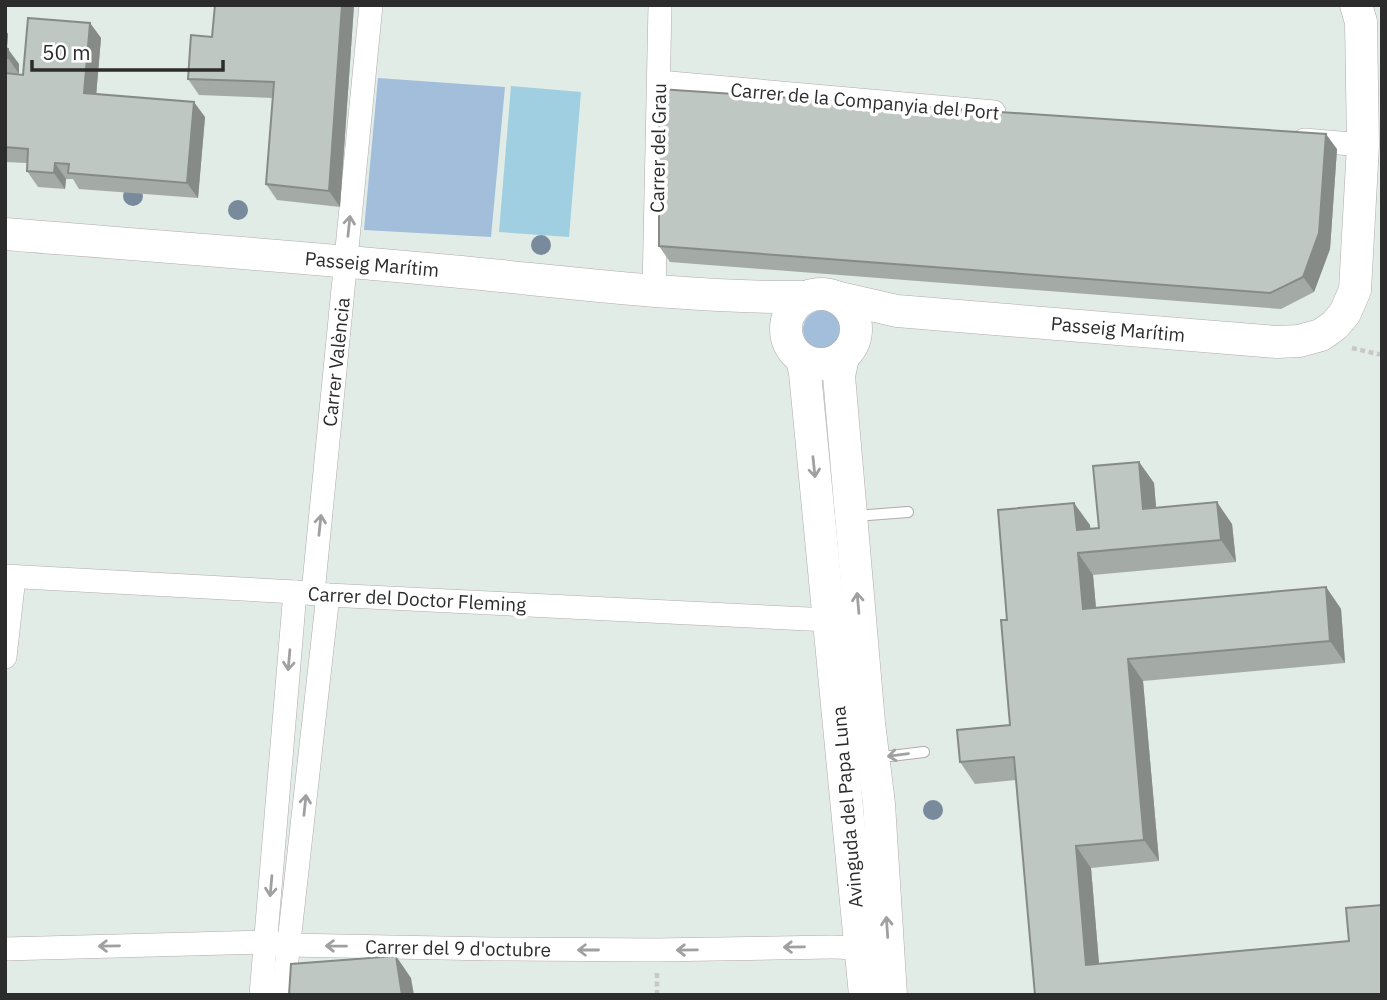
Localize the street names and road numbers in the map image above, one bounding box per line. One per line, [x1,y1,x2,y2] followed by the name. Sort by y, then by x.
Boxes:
[730,77,1000,125] street label: Carrer de la Companyia del Port
[645,83,671,213] street label: Carrer del Grau
[304,246,440,282] street label: Passeig Marítim
[317,296,355,428] street label: Carrer València
[1050,311,1186,347] street label: Passeig Marítim
[307,581,527,617] street label: Carrer del Doctor Fleming
[826,705,868,909] street label: Avinguda del Papa Luna
[365,934,551,962] street label: Carrer del 9 d'octubre

